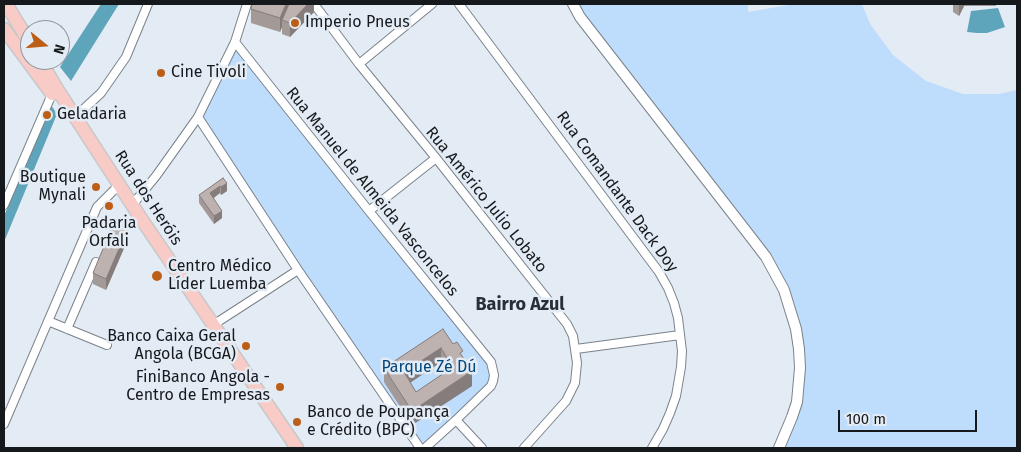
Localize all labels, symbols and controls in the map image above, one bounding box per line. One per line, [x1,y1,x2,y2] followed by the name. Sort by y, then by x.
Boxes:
[305,13,410,33] place label: Imperio Pneus
[289,17,301,29] marker: Imperio Pneus
[20,20,70,70] north arrow
[49,42,68,56] text: N
[171,63,246,83] place label: Cine Tivoli
[155,67,167,79] marker: Cine Tivoli
[282,84,462,300] street label: Rua Manuel de Almeida Vasconcelos
[57,105,127,125] place label: Geladaria
[552,108,682,276] street label: Rua Comandante Dack Doy
[41,109,53,121] marker: Geladaria
[421,123,551,277] street label: Rua Américo Julio Lobato
[110,147,186,249] street label: Rua dos Heróis
[20,168,86,206] place label: Boutique Mynali
[90,181,102,193] marker: Boutique Mynali
[103,200,115,212] marker: Padaria Orfali
[82,214,136,252] place label: Padaria Orfali
[168,257,272,295] place label: Centro Médico Líder Luemba
[150,269,164,283] marker: Centro Médico Líder Luemba
[475,294,565,316] district label: Bairro Azul
[107,327,236,365] place label: Banco Caixa Geral Angola (BCGA)
[240,340,252,352] marker: Banco Caixa Geral Angola (BCGA)
[381,358,477,378] park label: Parque Zé Dú
[126,368,270,406] place label: FiniBanco Angola - Centro de Empresas
[274,381,286,393] marker: FiniBanco Angola - Centro de Empresas
[841,400,980,432] scale bar
[307,403,449,441] place label: Banco de Poupança e Crédito (BPC)
[846,410,886,428] text: 100 m
[291,416,303,428] marker: Banco de Poupança e Crédito (BPC)

